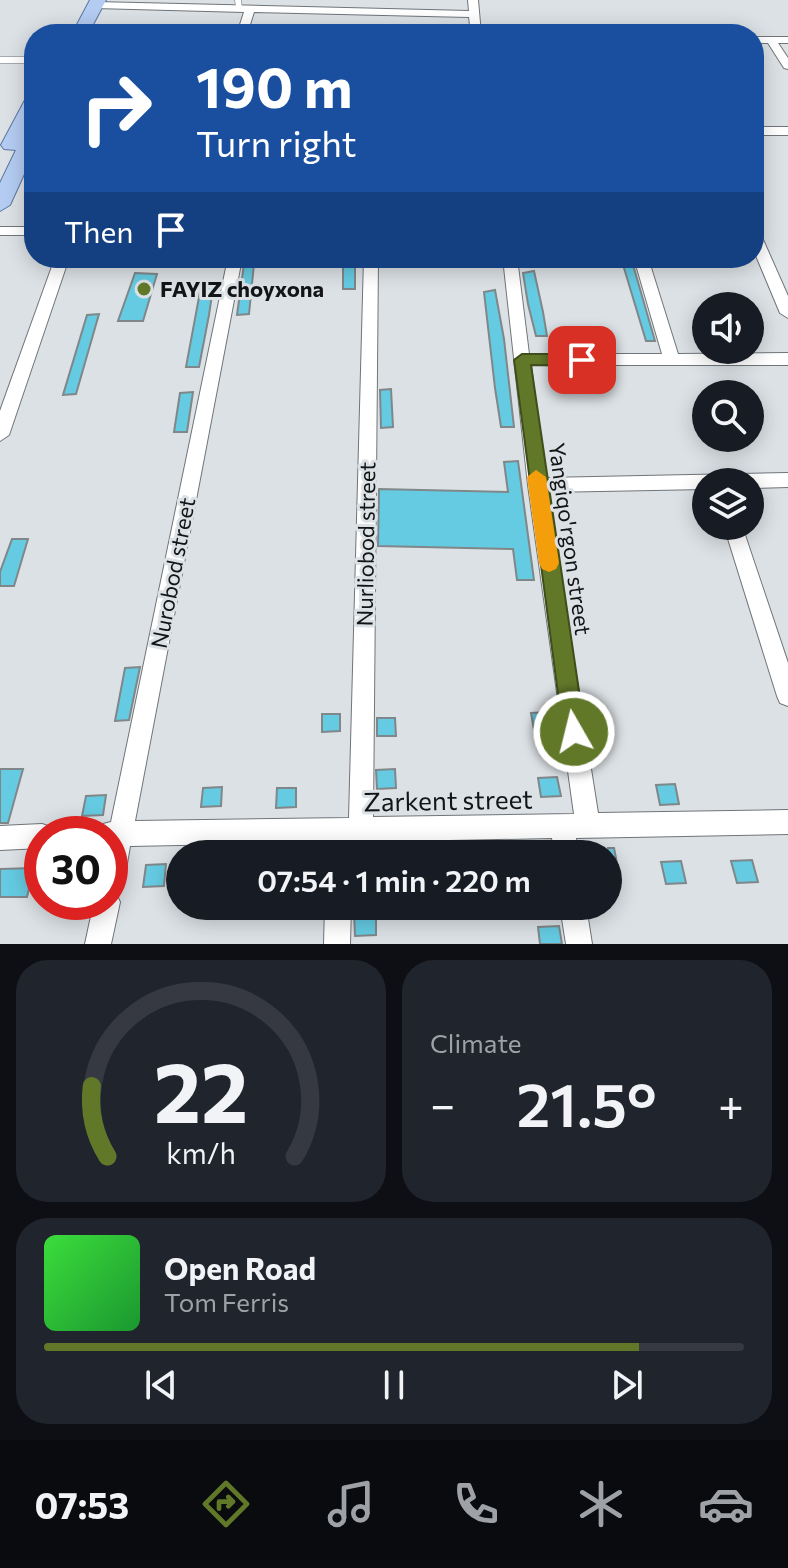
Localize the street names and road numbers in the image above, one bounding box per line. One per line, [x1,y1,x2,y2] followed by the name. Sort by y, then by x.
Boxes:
[544,441,597,637] street label: Yangiqo'rgon street
[351,461,380,627] street label: Nurliobod street
[145,495,200,651] street label: Nurobod street
[363,783,533,816] street label: Zarkent street

